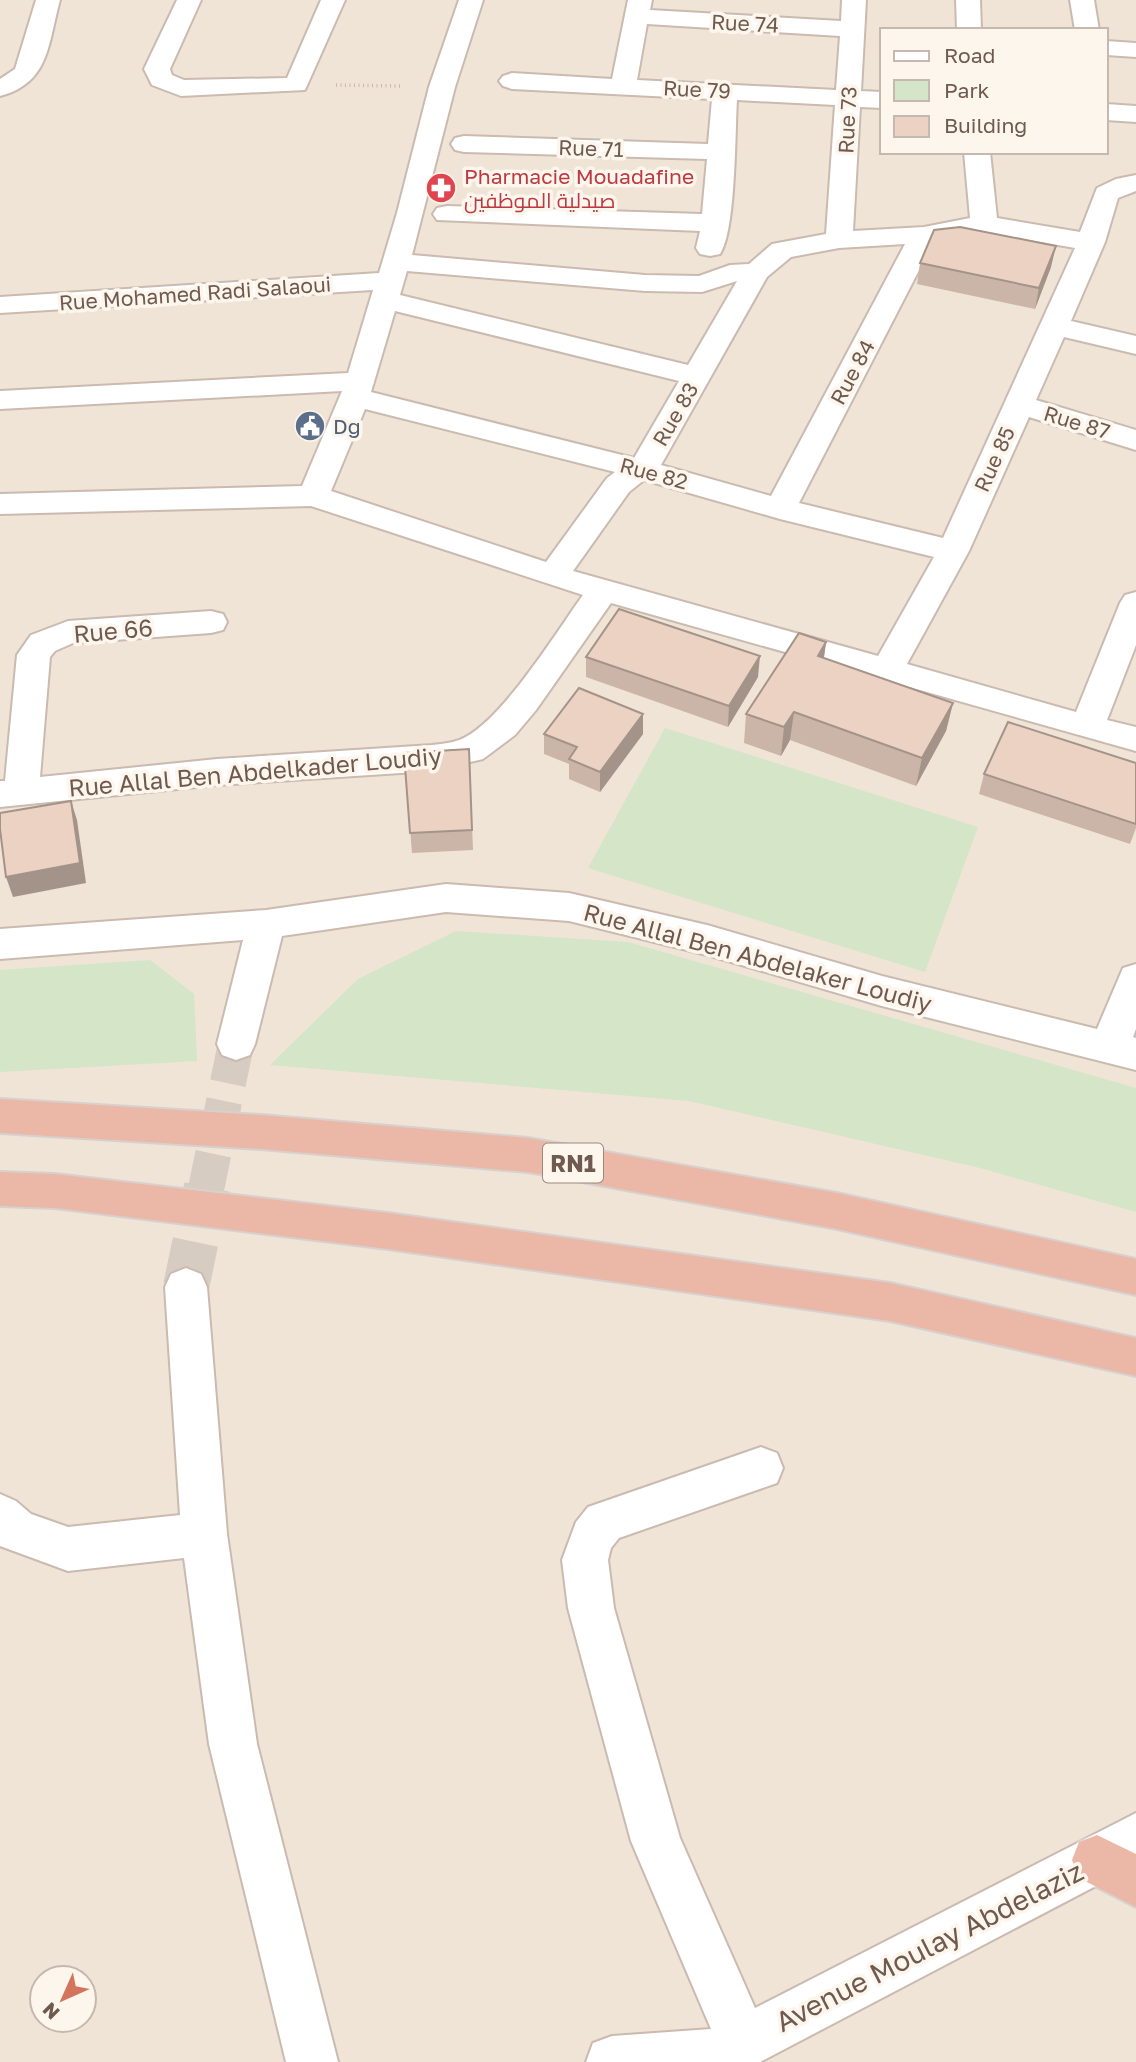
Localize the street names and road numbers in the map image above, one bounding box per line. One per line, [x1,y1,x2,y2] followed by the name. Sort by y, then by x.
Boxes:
[710,8,780,38] street label: Rue 74
[662,74,732,104] street label: Rue 79
[832,86,862,154] street label: Rue 73
[558,134,624,162] street label: Rue 71
[58,271,332,315] street label: Rue Mohamed Radi Salaoui
[824,335,880,409] street label: Rue 84
[646,378,704,450] street label: Rue 83
[1041,400,1113,444] street label: Rue 87
[968,422,1020,496] street label: Rue 85
[617,452,691,494] street label: Rue 82
[72,612,154,648] street label: Rue 66
[67,740,443,802] street label: Rue Allal Ben Abdelkader Loudiy
[581,896,935,1018] street label: Rue Allal Ben Abdelaker Loudiy
[543,1144,603,1182] road number: RN1
[770,1854,1088,2038] street label: Avenue Moulay Abdelaziz

